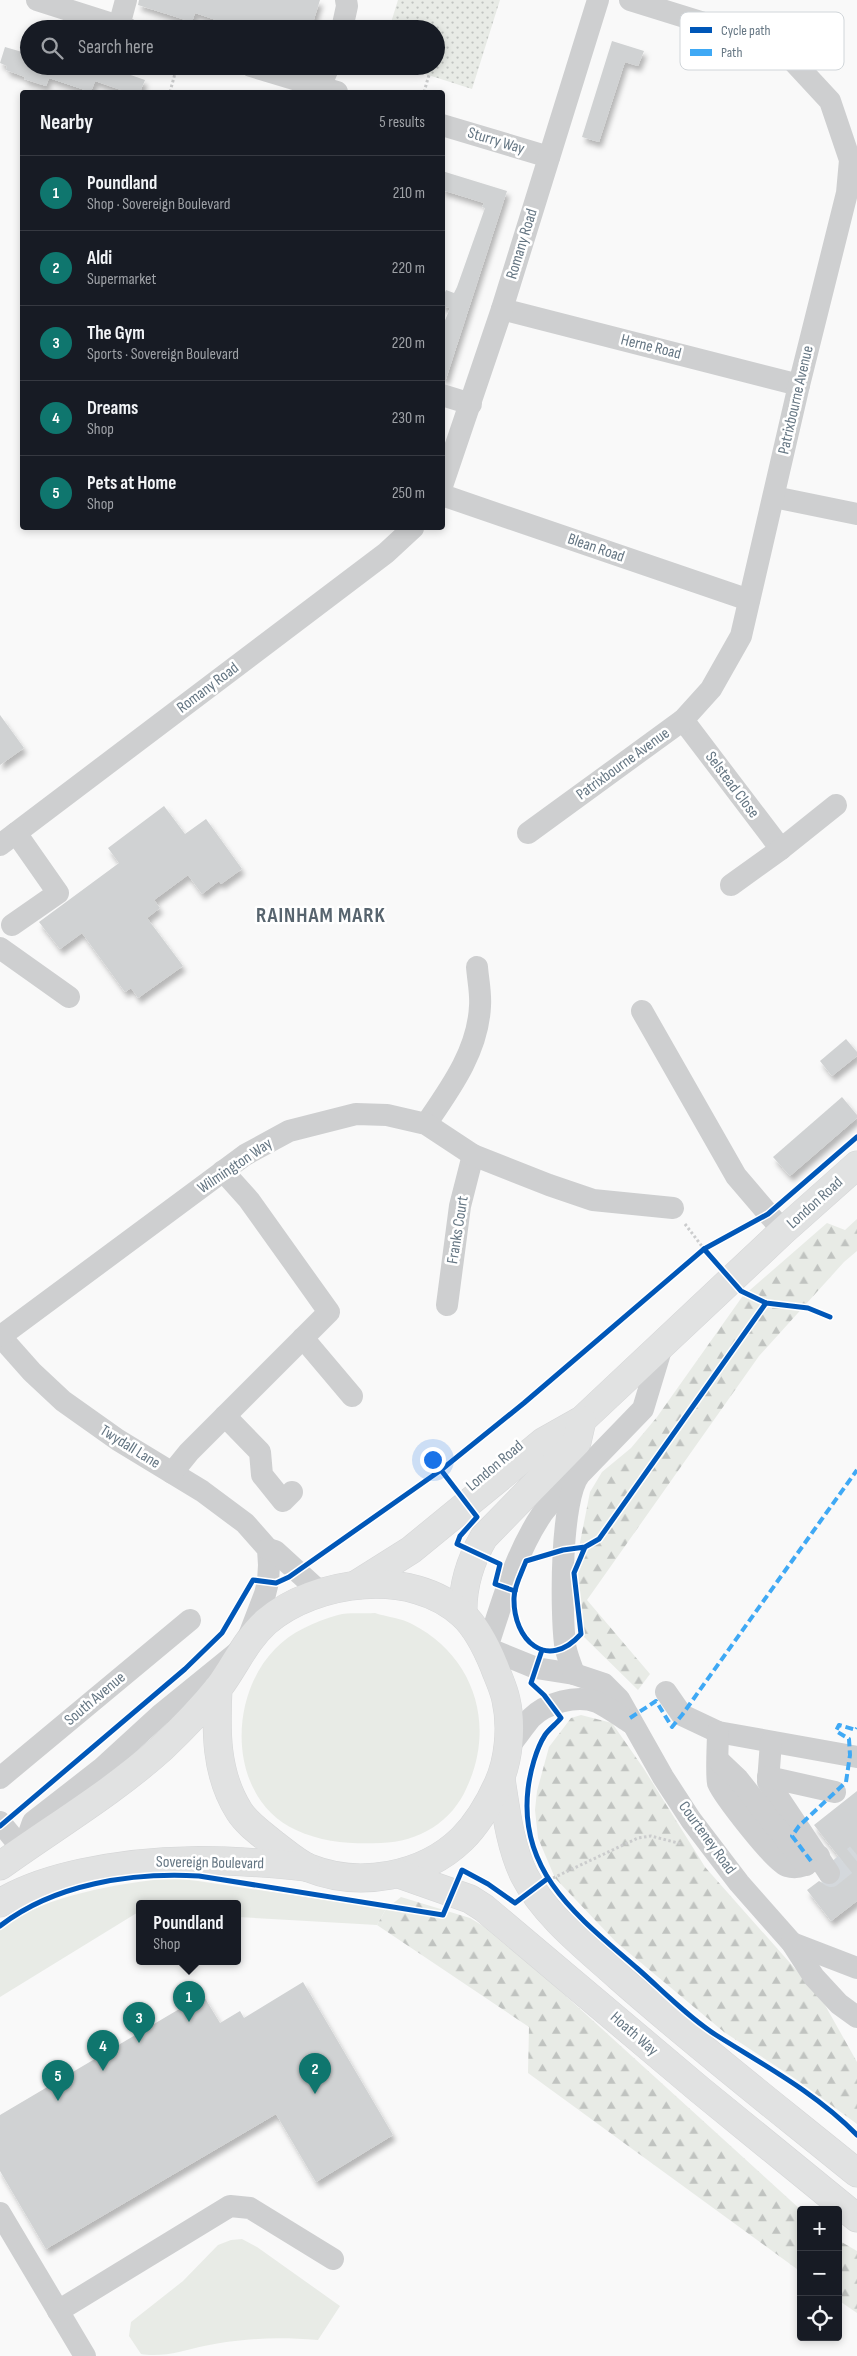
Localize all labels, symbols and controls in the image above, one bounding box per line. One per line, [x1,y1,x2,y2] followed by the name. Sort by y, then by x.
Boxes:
[680,12,844,70] legend
[20,20,445,75] search box
[721,22,771,39] text: Cycle path
[38,34,66,62] icon: search
[78,36,154,59] text: Search here
[721,44,742,61] text: Path
[40,110,93,135] text: Nearby
[379,113,425,132] text: 5 results
[465,123,527,159] street label: Sturry Way
[87,172,157,195] text: Poundland
[53,184,59,203] text: 1
[393,184,425,203] text: 210 m
[87,195,230,214] text: Shop · Sovereign Boulevard
[502,207,542,281] street label: Romany Road
[87,247,112,270] text: Aldi
[52,259,60,278] text: 2
[392,259,425,278] text: 220 m
[87,270,156,289] text: Supermarket
[87,322,145,345] text: The Gym
[619,330,683,364] street label: Herne Road
[52,334,60,353] text: 3
[392,334,425,353] text: 220 m
[774,344,818,456] street label: Patrixbourne Avenue
[87,345,239,364] text: Sports · Sovereign Boulevard
[87,397,138,420] text: Dreams
[52,409,60,428] text: 4
[392,409,425,428] text: 230 m
[87,420,114,439] text: Shop
[87,472,176,495] text: Pets at Home
[52,484,60,503] text: 5
[392,484,425,503] text: 250 m
[87,495,114,514] text: Shop
[565,529,627,567] street label: Blean Road
[173,659,243,717] street label: Romany Road
[573,724,673,804] street label: Patrixbourne Avenue
[701,748,763,822] street label: Selstead Close
[256,903,386,928] district label: RAINHAM MARK
[194,1134,276,1198] street label: Wilmington Way
[783,1173,847,1233] street label: London Road
[443,1195,473,1265] street label: Franks Court
[96,1421,164,1473] street label: Twydall Lane
[463,1437,527,1495] street label: London Road
[420,1447,446,1473] your location
[61,1668,129,1730] street label: South Avenue
[674,1798,740,1878] street label: Courteney Road
[156,1853,264,1873] street label: Sovereign Boulevard
[136,1900,241,1965] popup
[153,1912,224,1935] text: Poundland
[153,1935,180,1954] text: Shop
[173,1981,205,2022] pin: 1
[123,2002,155,2043] pin: 3
[606,2008,662,2060] street label: Hoath Way
[87,2030,119,2071] pin: 4
[299,2053,331,2094] pin: 2
[42,2060,74,2101] pin: 5
[797,2206,842,2341] map controls
[797,2206,842,2251] button: +
[797,2251,842,2296] button: −
[797,2296,842,2341] button: locate

